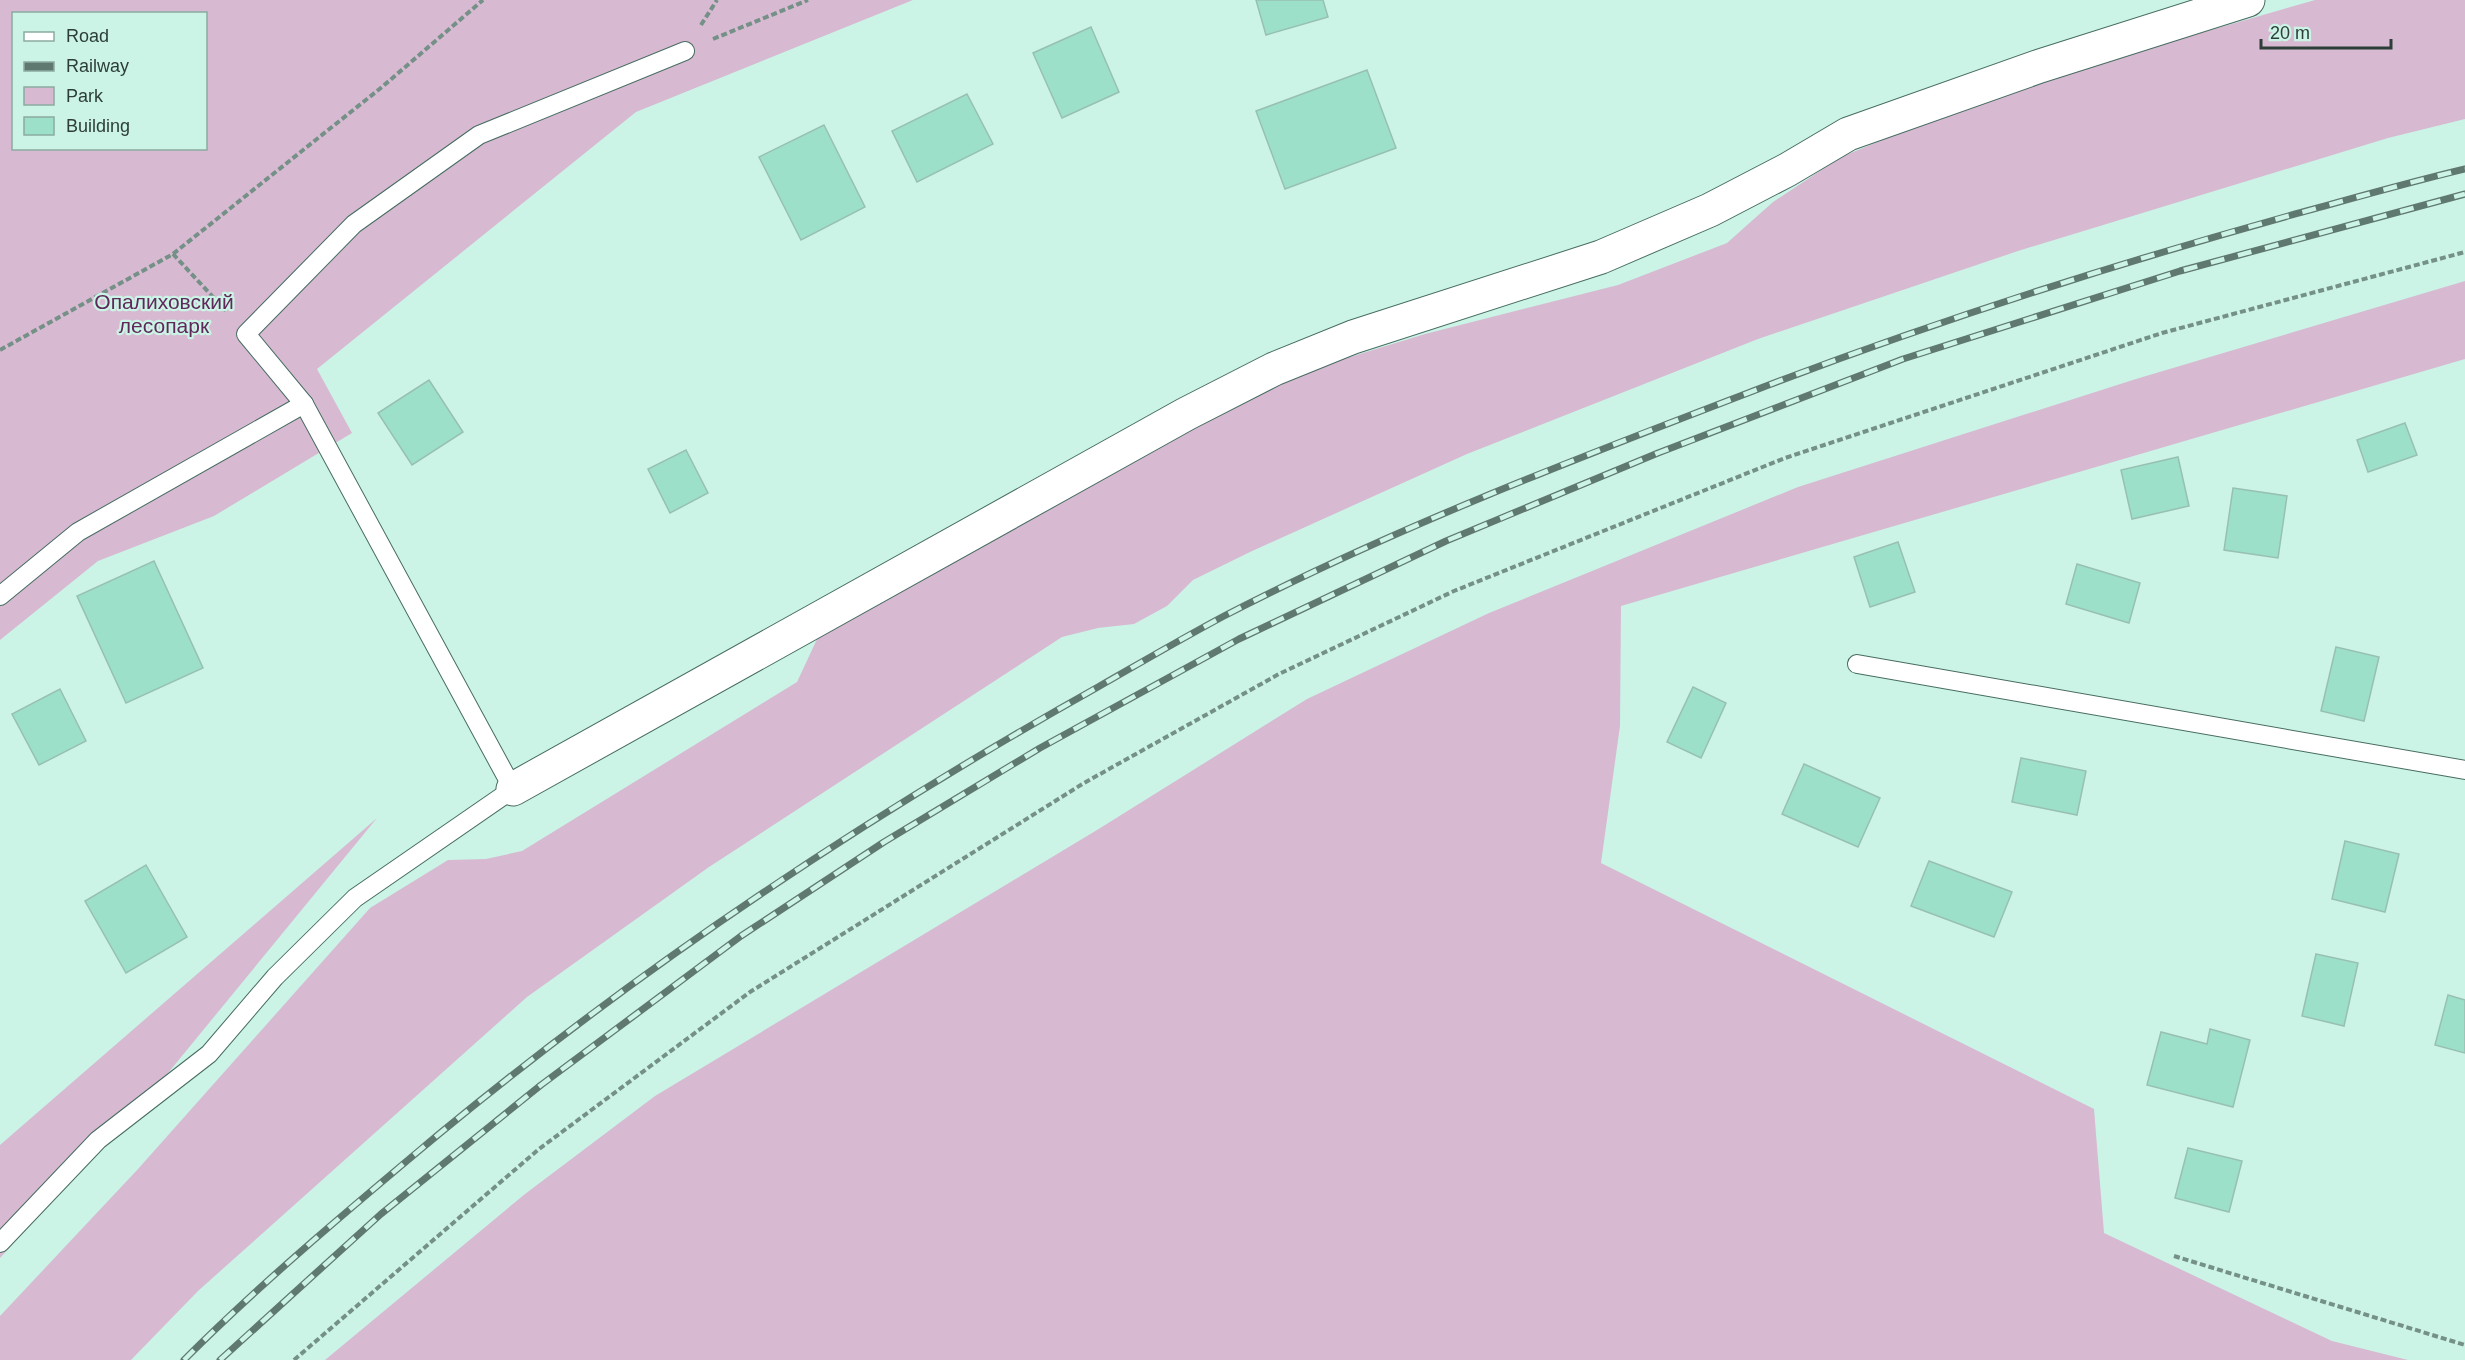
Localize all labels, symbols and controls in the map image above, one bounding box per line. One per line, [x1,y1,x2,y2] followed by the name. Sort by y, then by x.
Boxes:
[12,12,207,150] legend
[2261,12,2392,50] scale bar
[2270,23,2310,43] text: 20 m
[66,26,109,46] text: Road
[66,56,129,76] text: Railway
[66,86,104,106] text: Park
[66,116,130,136] text: Building
[94,290,234,337] park label: Опалиховский лесопарк

